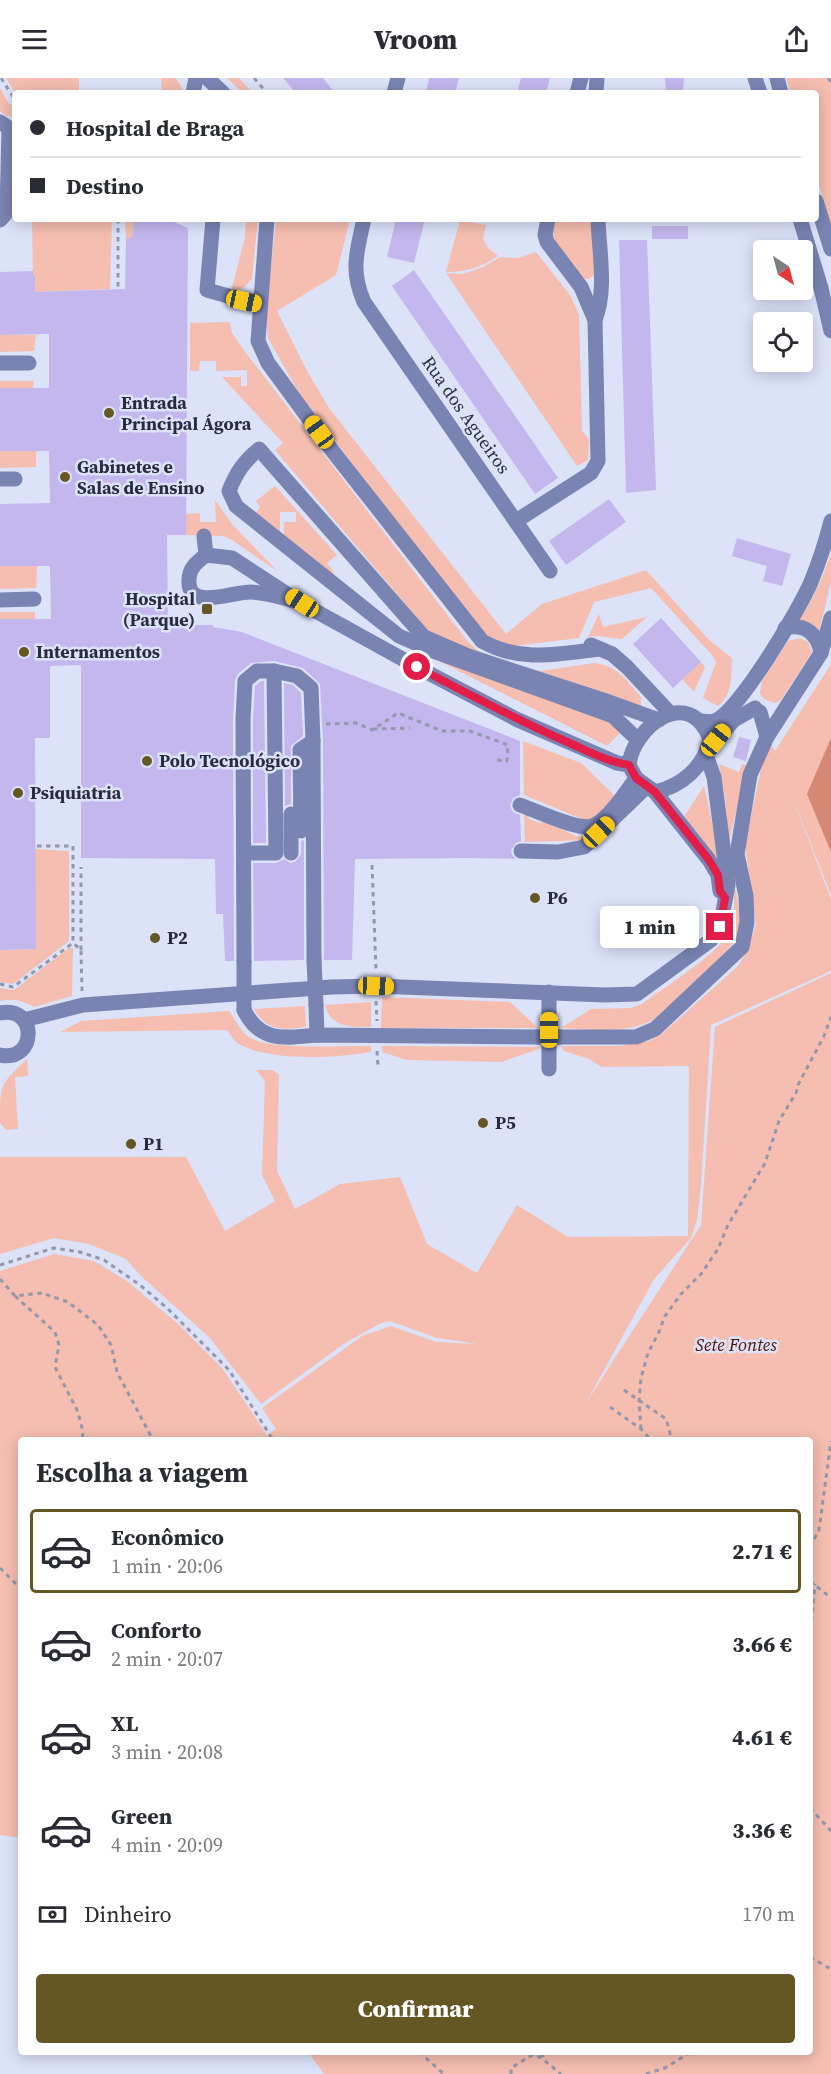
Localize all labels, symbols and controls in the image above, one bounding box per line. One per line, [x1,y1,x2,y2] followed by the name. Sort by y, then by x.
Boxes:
[374,21,457,58] text: Vroom
[18,23,51,56] icon: menu
[780,23,813,56] icon: share
[66,113,244,143] text: Hospital de Braga
[66,171,144,201] text: Destino
[753,240,813,300] north arrow
[753,240,813,372] map controls
[225,288,263,314] car
[753,312,813,372] button: locate
[416,351,517,479] street label: Rua dos Agueiros
[121,390,252,436] place label: Entrada Principal Ágora
[102,406,116,420] marker: Entrada Principal Ágora
[301,412,337,452] car
[77,454,204,500] place label: Gabinetes e Salas de Ensino
[58,470,72,484] marker: Gabinetes e Salas de Ensino
[123,586,195,632] place label: Hospital (Parque)
[282,586,322,620] car
[200,602,214,616] marker: Hospital (Parque)
[36,639,160,664] place label: Internamentos
[17,645,31,659] marker: Internamentos
[403,653,430,680] route start
[698,720,734,760] car
[159,748,300,773] place label: Polo Tecnológico
[140,754,154,768] marker: Polo Tecnológico
[30,780,122,805] place label: Psiquiatria
[11,786,25,800] marker: Psiquiatria
[580,813,618,851] car
[547,885,568,910] place label: P6
[528,891,542,905] marker: P6
[600,906,699,948] callout: 1 min
[623,913,676,941] text: 1 min
[706,913,733,940] route end
[167,925,188,950] place label: P2
[148,931,162,945] marker: P2
[358,976,394,996] car
[540,1012,558,1048] car
[495,1110,516,1135] place label: P5
[476,1116,490,1130] marker: P5
[143,1131,164,1156] place label: P1
[124,1137,138,1151] marker: P1
[695,1332,777,1357] park label: Sete Fontes
[36,1454,248,1491] text: Escolha a viagem
[111,1522,224,1552] text: Econômico
[39,1524,93,1578] icon: car
[732,1536,792,1566] text: 2.71 €
[111,1552,223,1580] text: 1 min · 20:06
[111,1615,201,1645] text: Conforto
[39,1617,93,1671] icon: car
[732,1629,792,1659] text: 3.66 €
[111,1645,223,1673] text: 2 min · 20:07
[111,1708,138,1738] text: XL
[39,1710,93,1764] icon: car
[732,1722,792,1752] text: 4.61 €
[111,1738,223,1766] text: 3 min · 20:08
[111,1801,172,1831] text: Green
[39,1803,93,1857] icon: car
[732,1815,792,1845] text: 3.36 €
[111,1831,223,1859] text: 4 min · 20:09
[36,1898,69,1931] icon: cash
[84,1899,172,1929] text: Dinheiro
[742,1900,795,1928] text: 170 m
[36,1974,795,2043] button: Confirmar

